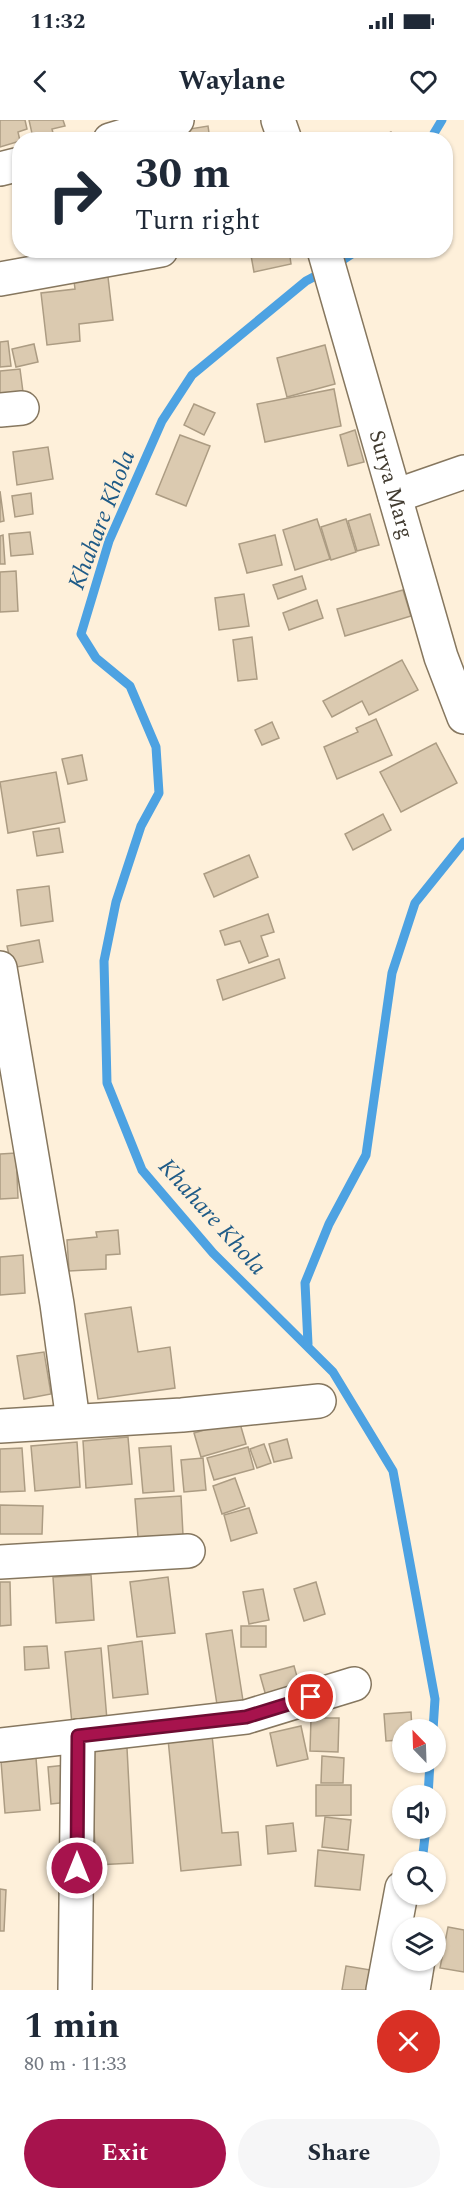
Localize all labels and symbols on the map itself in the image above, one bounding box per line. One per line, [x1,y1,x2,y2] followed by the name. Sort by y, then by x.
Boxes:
[360,426,423,543] street label: Surya Marg
[59,445,145,595] water label: Khahare Khola
[149,1150,275,1284] water label: Khahare Khola
[285,1671,336,1722] pin
[392,1719,446,1773] north arrow
[45,1836,109,1900] position arrow

